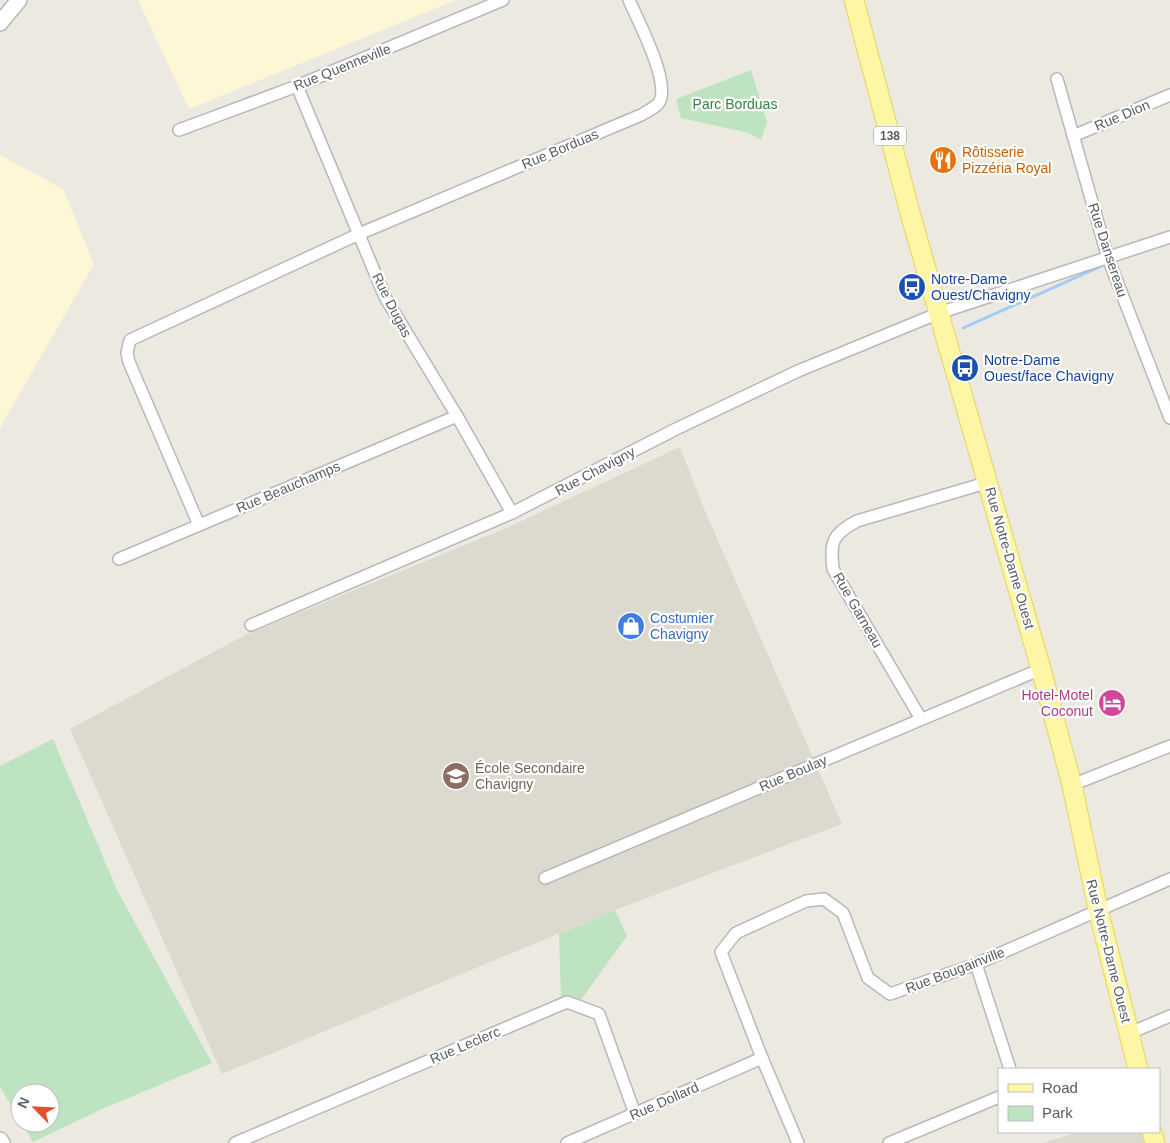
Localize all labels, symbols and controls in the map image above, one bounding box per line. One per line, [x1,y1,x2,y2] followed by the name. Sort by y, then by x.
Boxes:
[291,40,393,94] street label: Rue Quenneville
[693,96,777,112] park label: Parc Borduas
[1092,96,1152,134] street label: Rue Dion
[519,126,601,172] street label: Rue Borduas
[874,126,906,146] road number: 138
[962,144,1051,176] place label: Rôtisserie Pizzéria Royal
[928,145,958,175] restaurant icon: Rôtisserie Pizzéria Royal
[1085,201,1131,299] street label: Rue Dansereau
[369,270,415,340] street label: Rue Dugas
[931,271,1031,303] place label: Notre-Dame Ouest/Chavigny
[897,272,927,302] bus stop icon: Notre-Dame Ouest/Chavigny
[984,352,1114,384] place label: Notre-Dame Ouest/face Chavigny
[950,353,980,383] bus stop icon: Notre-Dame Ouest/face Chavigny
[552,443,638,499] street label: Rue Chavigny
[234,458,342,516] street label: Rue Beauchamps
[982,485,1038,631] street label: Rue Notre-Dame Ouest
[830,570,886,650] street label: Rue Garneau
[650,610,714,642] place label: Costumier Chavigny
[616,611,646,641] shop icon: Costumier Chavigny
[1021,687,1093,719] place label: Hotel-Motel Coconut
[1097,688,1127,718] hotel icon: Hotel-Motel Coconut
[757,751,829,795] street label: Rue Boulay
[475,760,585,792] place label: École Secondaire Chavigny
[441,761,471,791] school or university icon: École Secondaire Chavigny
[1083,878,1135,1024] street label: Rue Notre-Dame Ouest
[903,944,1007,996] street label: Rue Bougainville
[427,1023,503,1067] street label: Rue Leclerc
[998,1068,1160,1133] legend
[627,1079,701,1123] street label: Rue Dollard
[1042,1079,1078,1096] text: Road
[10,1083,60,1133] north arrow
[14,1095,32,1111] text: N
[1042,1104,1073,1121] text: Park

